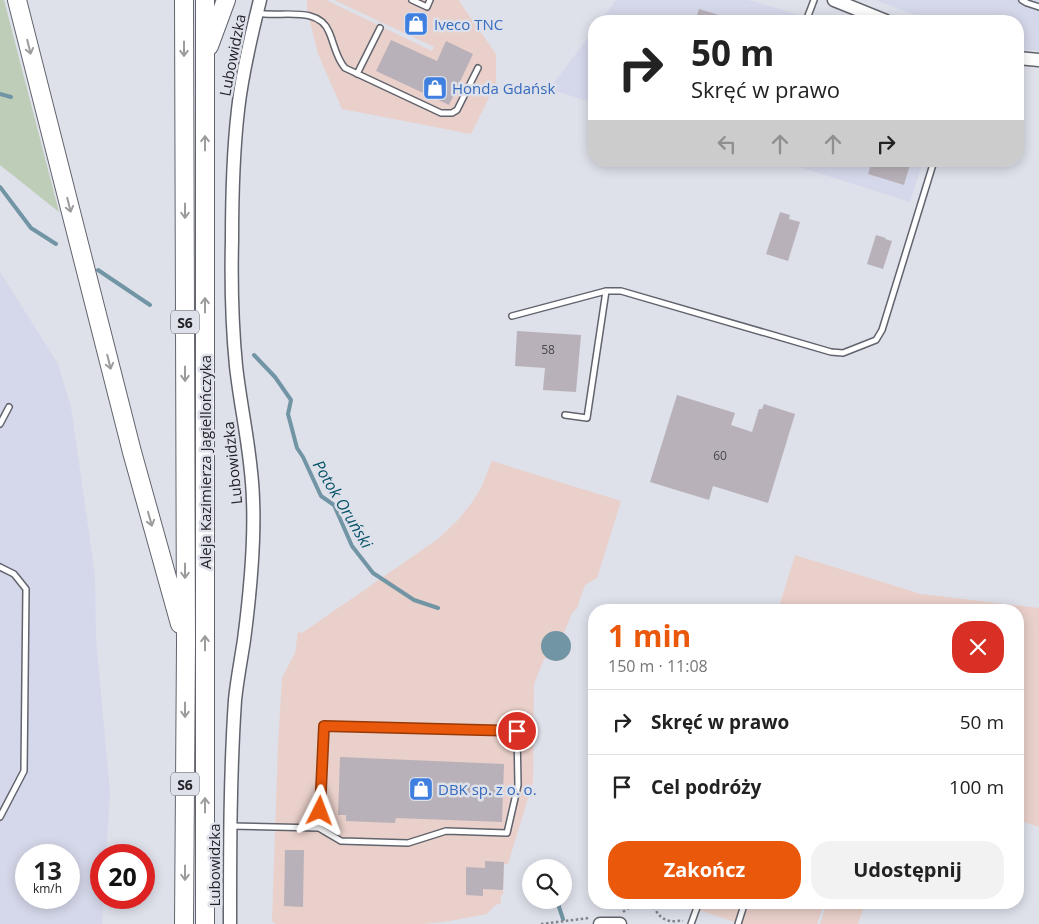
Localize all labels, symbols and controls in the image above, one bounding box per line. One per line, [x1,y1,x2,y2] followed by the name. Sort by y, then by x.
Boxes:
[403,11,429,37] shop icon: Iveco TNC
[214,12,250,98] street label: Lubowidzka
[434,14,503,34] place label: Iveco TNC
[691,29,774,76] text: 50 m
[608,35,673,100] icon: right
[25,39,34,55] one-way arrow
[179,40,189,56] one-way arrow
[691,74,840,104] text: Skręć w prawo
[422,75,448,101] shop icon: Honda Gdańsk
[452,78,555,98] place label: Honda Gdańsk
[713,130,741,158] icon: left
[766,130,794,158] icon: ahead
[819,130,847,158] icon: ahead
[872,130,900,158] icon: right
[201,135,210,151] one-way arrow
[65,196,74,212] one-way arrow
[180,202,190,219] one-way arrow
[200,297,210,314] one-way arrow
[171,311,199,334] road number: S6
[541,341,555,358] house number: 58
[105,354,114,370] one-way arrow
[195,355,215,569] street label: Aleja Kazimierza Jagiellończyka
[180,365,190,381] one-way arrow
[218,421,246,505] street label: Lubowidzka
[713,447,727,464] house number: 60
[308,456,379,553] water label: Potok Oruński
[146,511,156,527] one-way arrow
[180,562,190,579] one-way arrow
[608,615,691,656] text: 1 min
[952,621,1004,673] button: close
[200,635,210,652] one-way arrow
[608,655,708,677] text: 150 m · 11:08
[180,702,190,718] one-way arrow
[608,708,636,736] icon: right
[651,709,789,735] text: Skręć w prawo
[960,709,1004,735] text: 50 m
[496,710,538,752] pin
[503,717,531,745] icon: arrive
[171,772,199,796] road number: S6
[608,773,636,801] icon: arrive
[651,774,761,800] text: Cel podróży
[949,774,1004,800] text: 100 m
[408,776,434,802] shop icon: DBK sp. z o. o.
[438,779,537,799] place label: DBK sp. z o. o.
[293,784,345,836] position arrow
[200,798,210,814] one-way arrow
[204,823,224,907] street label: Lubowidzka
[608,841,801,899] button: Zakończ
[811,841,1004,899] button: Udostępnij
[90,844,155,909] speed limit sign: 20
[33,853,62,887] text: 13
[522,859,572,909] map controls
[522,859,572,909] button: search
[180,865,189,881] one-way arrow
[33,880,62,897] text: km/h

